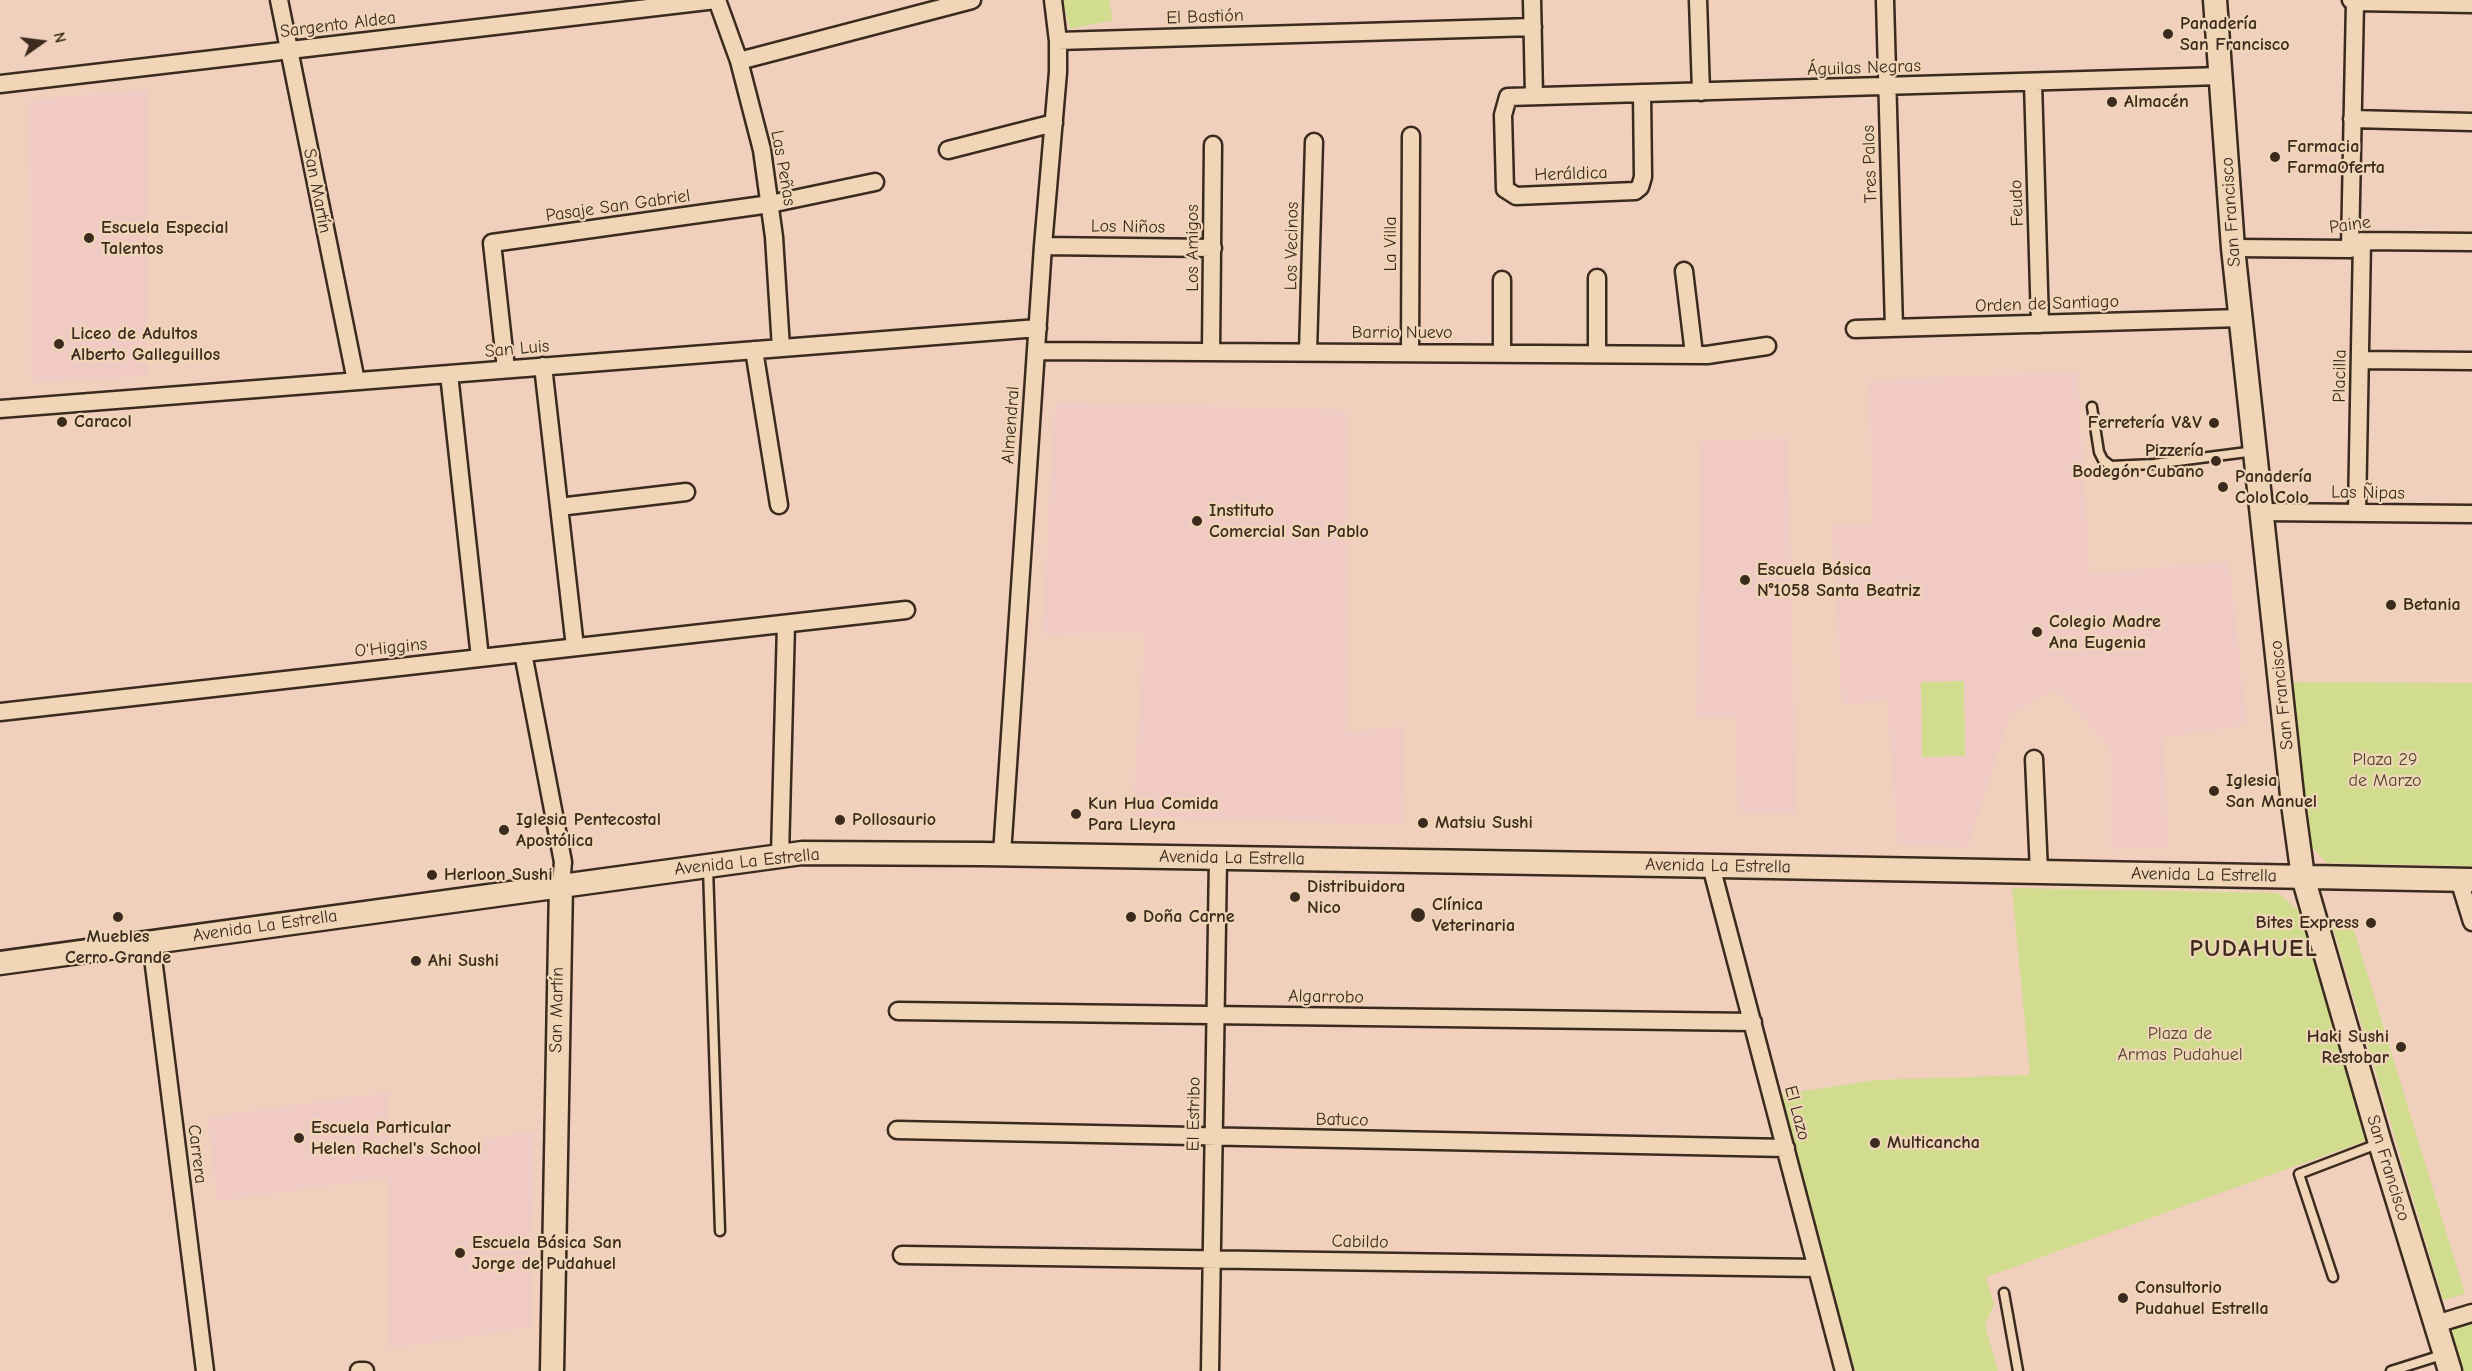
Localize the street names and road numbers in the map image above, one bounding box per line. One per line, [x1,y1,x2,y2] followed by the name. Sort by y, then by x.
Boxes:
[1166,5,1244,29] street label: El Bastión
[279,7,397,43] street label: Sargento Aldea
[1807,55,1921,81] street label: Águilas Negras
[1858,125,1882,203] street label: Tres Palos
[766,128,800,208] street label: Las Peñas
[298,147,336,235] street label: San Martín
[2216,156,2246,268] street label: San Francisco
[1534,162,1608,186] street label: Heráldica
[2005,179,2029,227] street label: Feudo
[544,185,692,227] street label: Pasaje San Gabriel
[1280,201,1304,291] street label: Los Vecinos
[1182,204,1204,292] street label: Los Amigos
[2328,211,2372,239] street label: Paine
[1091,216,1165,238] street label: Los Niños
[1380,217,1402,271] street label: La Villa
[1975,291,2119,317] street label: Orden de Santiago
[1351,322,1453,344] street label: Barrio Nuevo
[484,335,550,363] street label: San Luis
[2329,349,2351,403] street label: Placilla
[998,385,1024,465] street label: Almendral
[2331,482,2405,504] street label: Las Ñipas
[354,633,428,663] street label: O'Higgins
[2266,639,2298,751] street label: San Francisco
[673,844,821,880] street label: Avenida La Estrella
[1159,846,1305,870] street label: Avenida La Estrella
[1645,854,1791,878] street label: Avenida La Estrella
[2131,863,2277,887] street label: Avenida La Estrella
[191,905,339,947] street label: Avenida La Estrella
[545,967,569,1053] street label: San Martín
[1288,986,1364,1008] street label: Algarrobo
[1183,1076,1205,1152] street label: El Estribo
[1779,1083,1815,1143] street label: El Lazo
[1315,1109,1369,1131] street label: Batuco
[2362,1112,2414,1224] street label: San Francisco
[183,1123,211,1185] street label: Carrera
[1331,1231,1389,1253] street label: Cabildo

